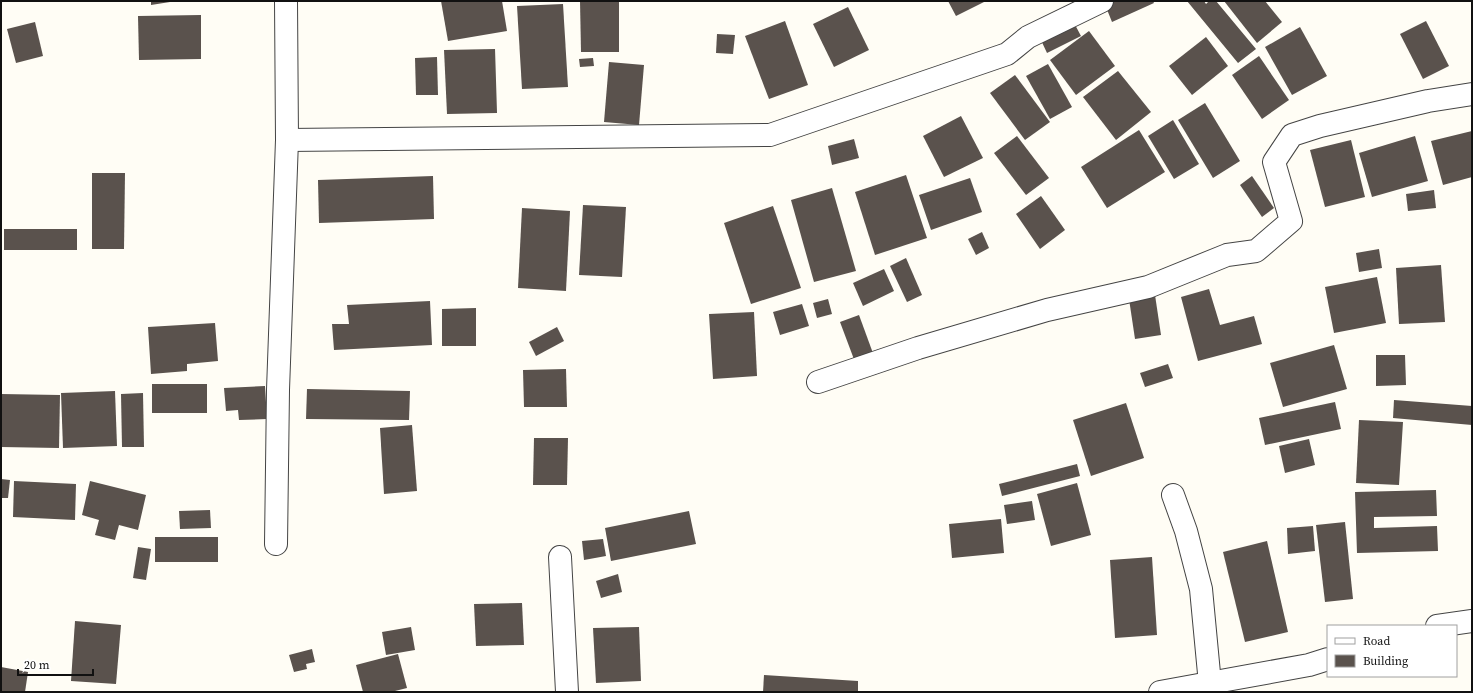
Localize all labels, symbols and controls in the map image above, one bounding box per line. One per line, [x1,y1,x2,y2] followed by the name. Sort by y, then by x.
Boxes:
[1327,625,1457,677] legend
[1363,633,1390,649] text: Road
[18,651,93,677] scale bar
[1363,653,1408,669] text: Building
[24,657,50,673] text: 20 m

